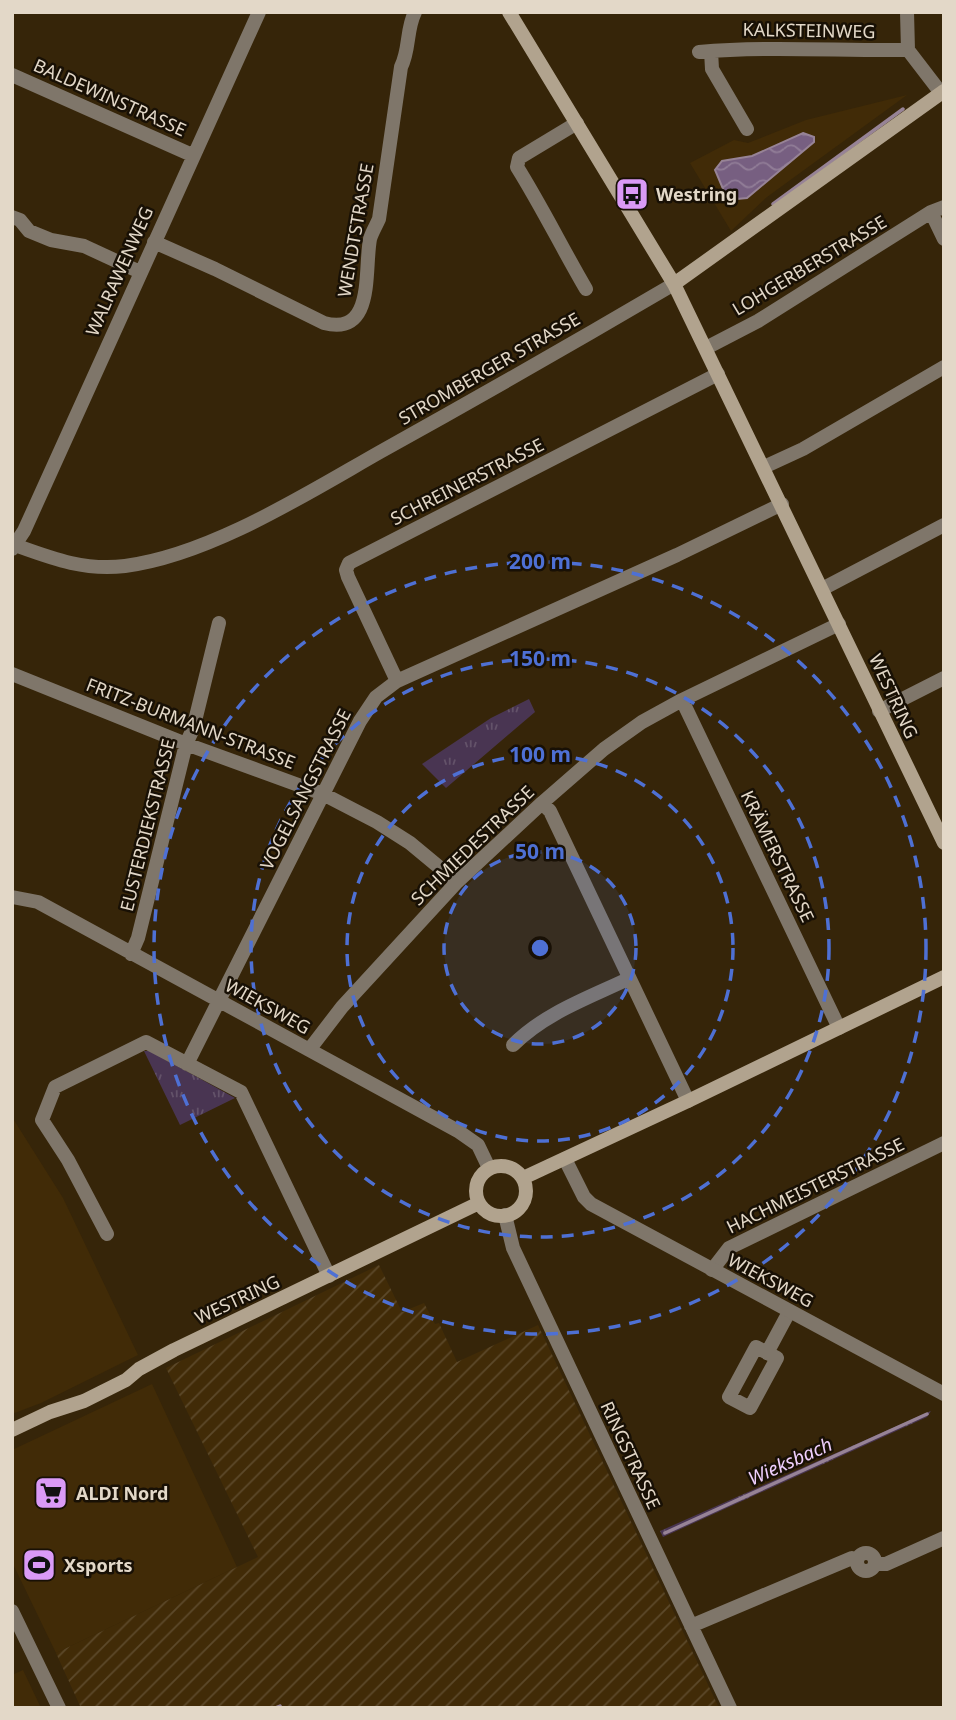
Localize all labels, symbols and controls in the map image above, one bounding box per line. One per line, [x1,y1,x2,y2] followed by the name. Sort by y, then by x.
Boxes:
[742,17,876,43] street label: KALKSTEINWEG
[30,53,190,141] street label: BALDEWINSTRASSE
[331,161,379,299] street label: WENDTSTRASSE
[613,175,651,213] bus stop icon: Westring
[656,182,737,206] place label: Westring
[80,203,158,339] street label: WALRAWENWEG
[727,209,891,321] street label: LOHGERBERSTRASSE
[394,306,584,430] street label: STROMBERGER STRASSE
[386,432,548,530] street label: SCHREINERSTRASSE
[509,547,571,575] text: 200 m
[509,644,571,672] text: 150 m
[864,650,924,742] street label: WESTRING
[83,672,299,774] street label: FRITZ-BURMANN-STRASSE
[254,704,356,874] street label: VOGELSANGSTRASSE
[114,736,180,914] street label: EUSTERDIEKSTRASSE
[509,740,571,768] text: 100 m
[405,780,539,910] street label: SCHMIEDESTRASSE
[736,786,820,926] street label: KRÄMERSTRASSE
[515,837,565,865] text: 50 m
[528,936,552,960] centre of rings
[221,973,315,1039] street label: WIEKSWEG
[722,1131,908,1239] street label: HACHMEISTERSTRASSE
[724,1247,818,1313] street label: WIEKSWEG
[191,1269,283,1329] street label: WESTRING
[596,1397,666,1513] street label: RINGSTRASSE
[744,1431,836,1491] water label: Wieksbach
[32,1474,70,1512] supermarket icon: ALDI Nord
[76,1481,168,1505] place label: ALDI Nord
[20,1546,58,1584] sports icon: Xsports
[64,1553,133,1577] place label: Xsports

